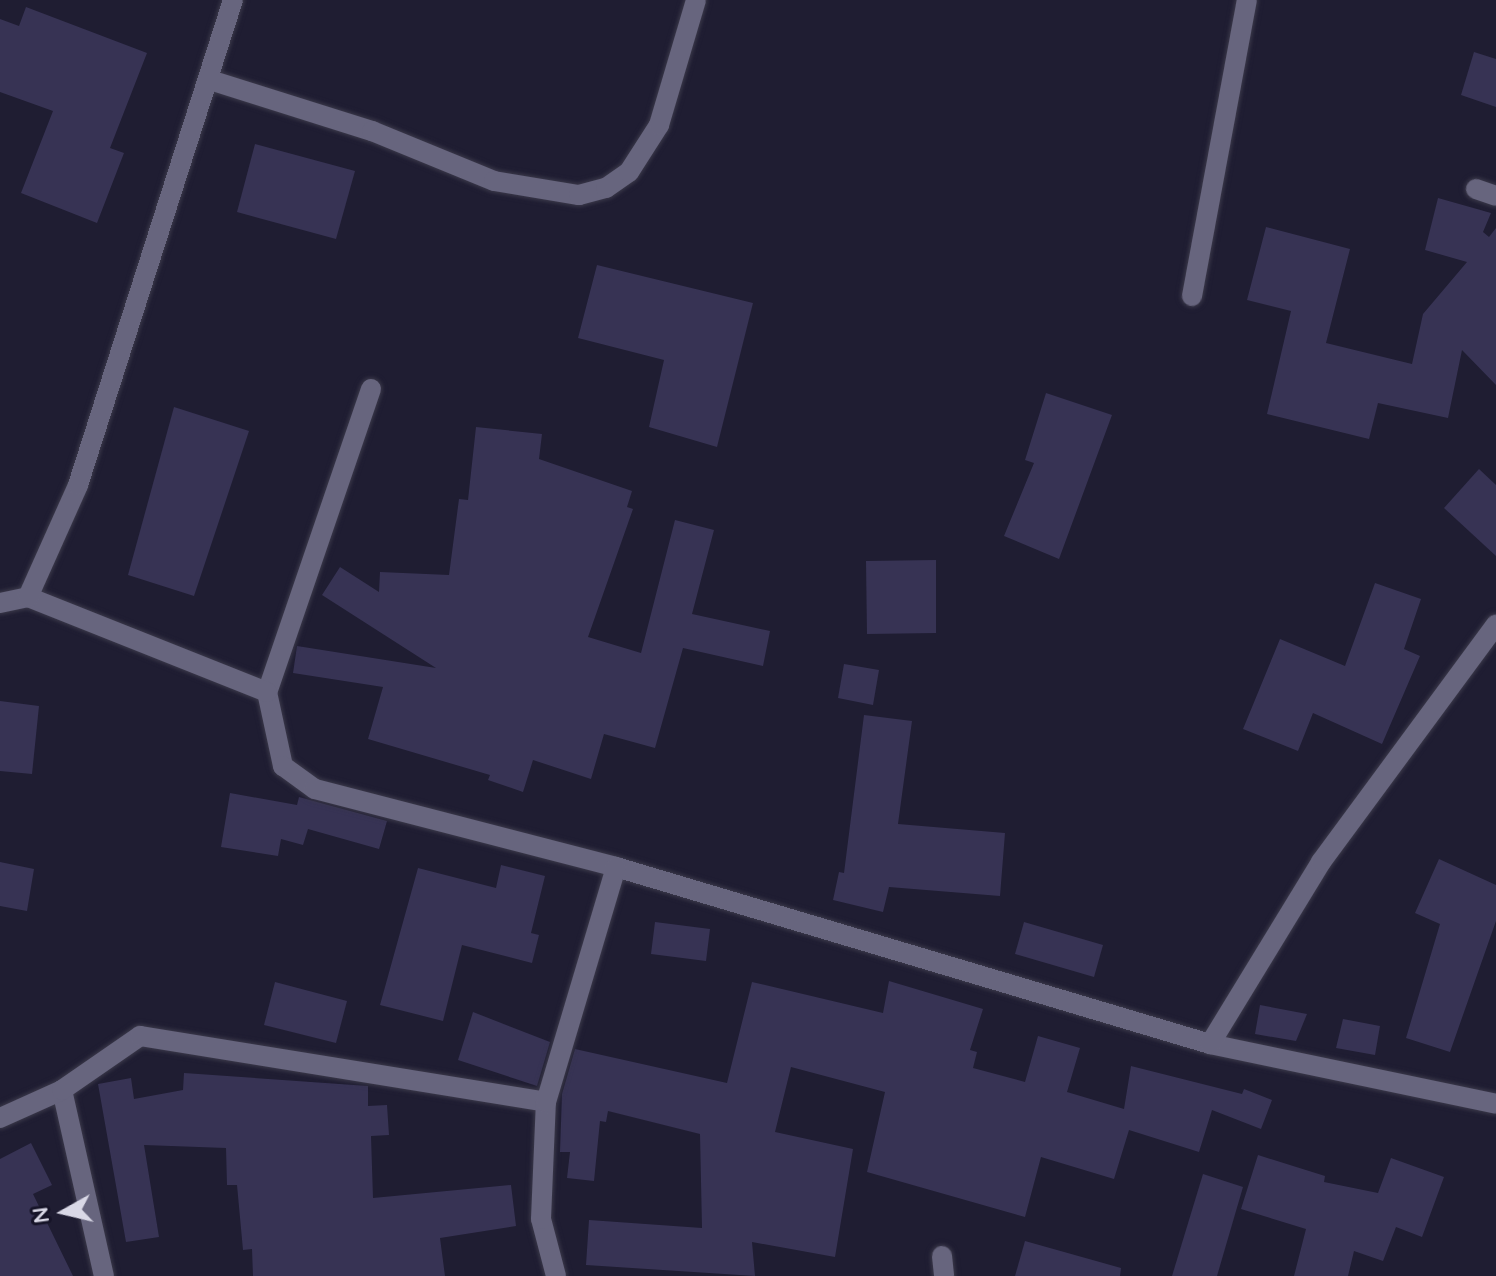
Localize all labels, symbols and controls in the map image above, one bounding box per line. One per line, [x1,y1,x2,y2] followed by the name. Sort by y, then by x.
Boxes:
[24,1172,104,1252] north arrow
[25,1205,55,1225] text: N

